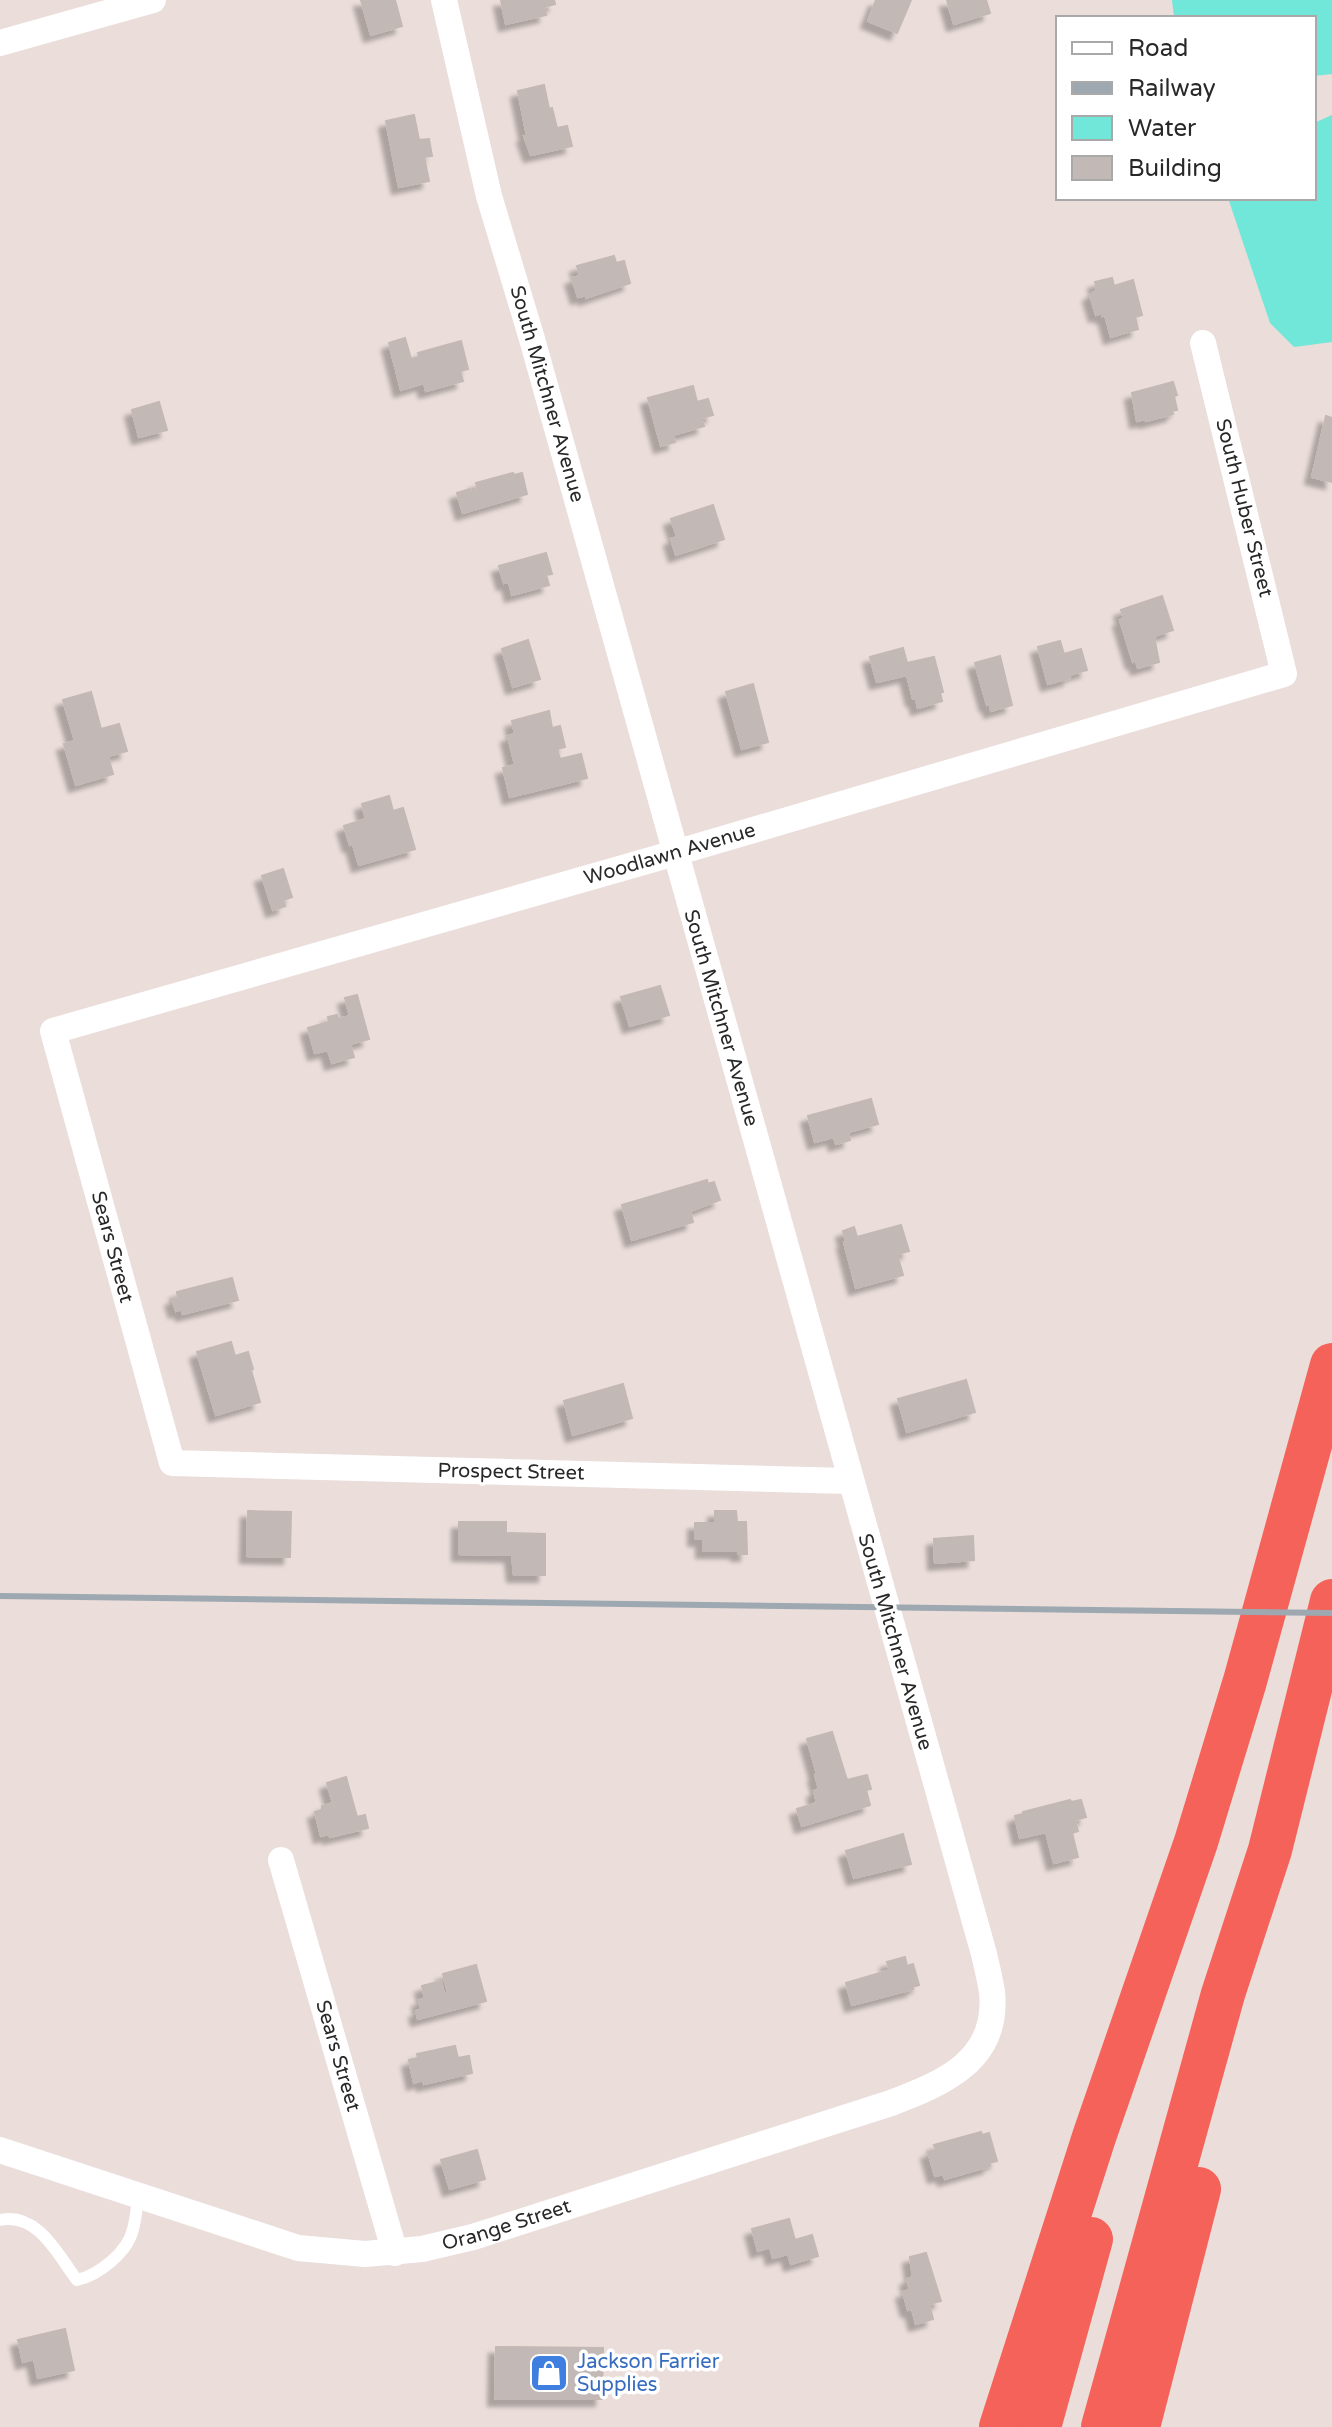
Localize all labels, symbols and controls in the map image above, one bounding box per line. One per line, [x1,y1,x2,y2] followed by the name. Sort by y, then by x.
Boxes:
[1056,16,1316,200] legend
[1128,34,1188,63] text: Road
[1128,74,1216,103] text: Railway
[1128,114,1197,143] text: Water
[1128,154,1222,183] text: Building
[505,283,589,505] street label: South Mitchner Avenue
[1210,416,1278,600] street label: South Huber Street
[581,818,758,890] street label: Woodlawn Avenue
[679,907,763,1129] street label: South Mitchner Avenue
[86,1189,139,1306] street label: Sears Street
[437,1459,585,1485] street label: Prospect Street
[853,1531,937,1753] street label: South Mitchner Avenue
[310,1998,365,2115] street label: Sears Street
[440,2194,574,2256] street label: Orange Street
[577,2350,720,2397] place label: Jackson Farrier Supplies
[528,2352,570,2394] shop icon: Jackson Farrier Supplies

